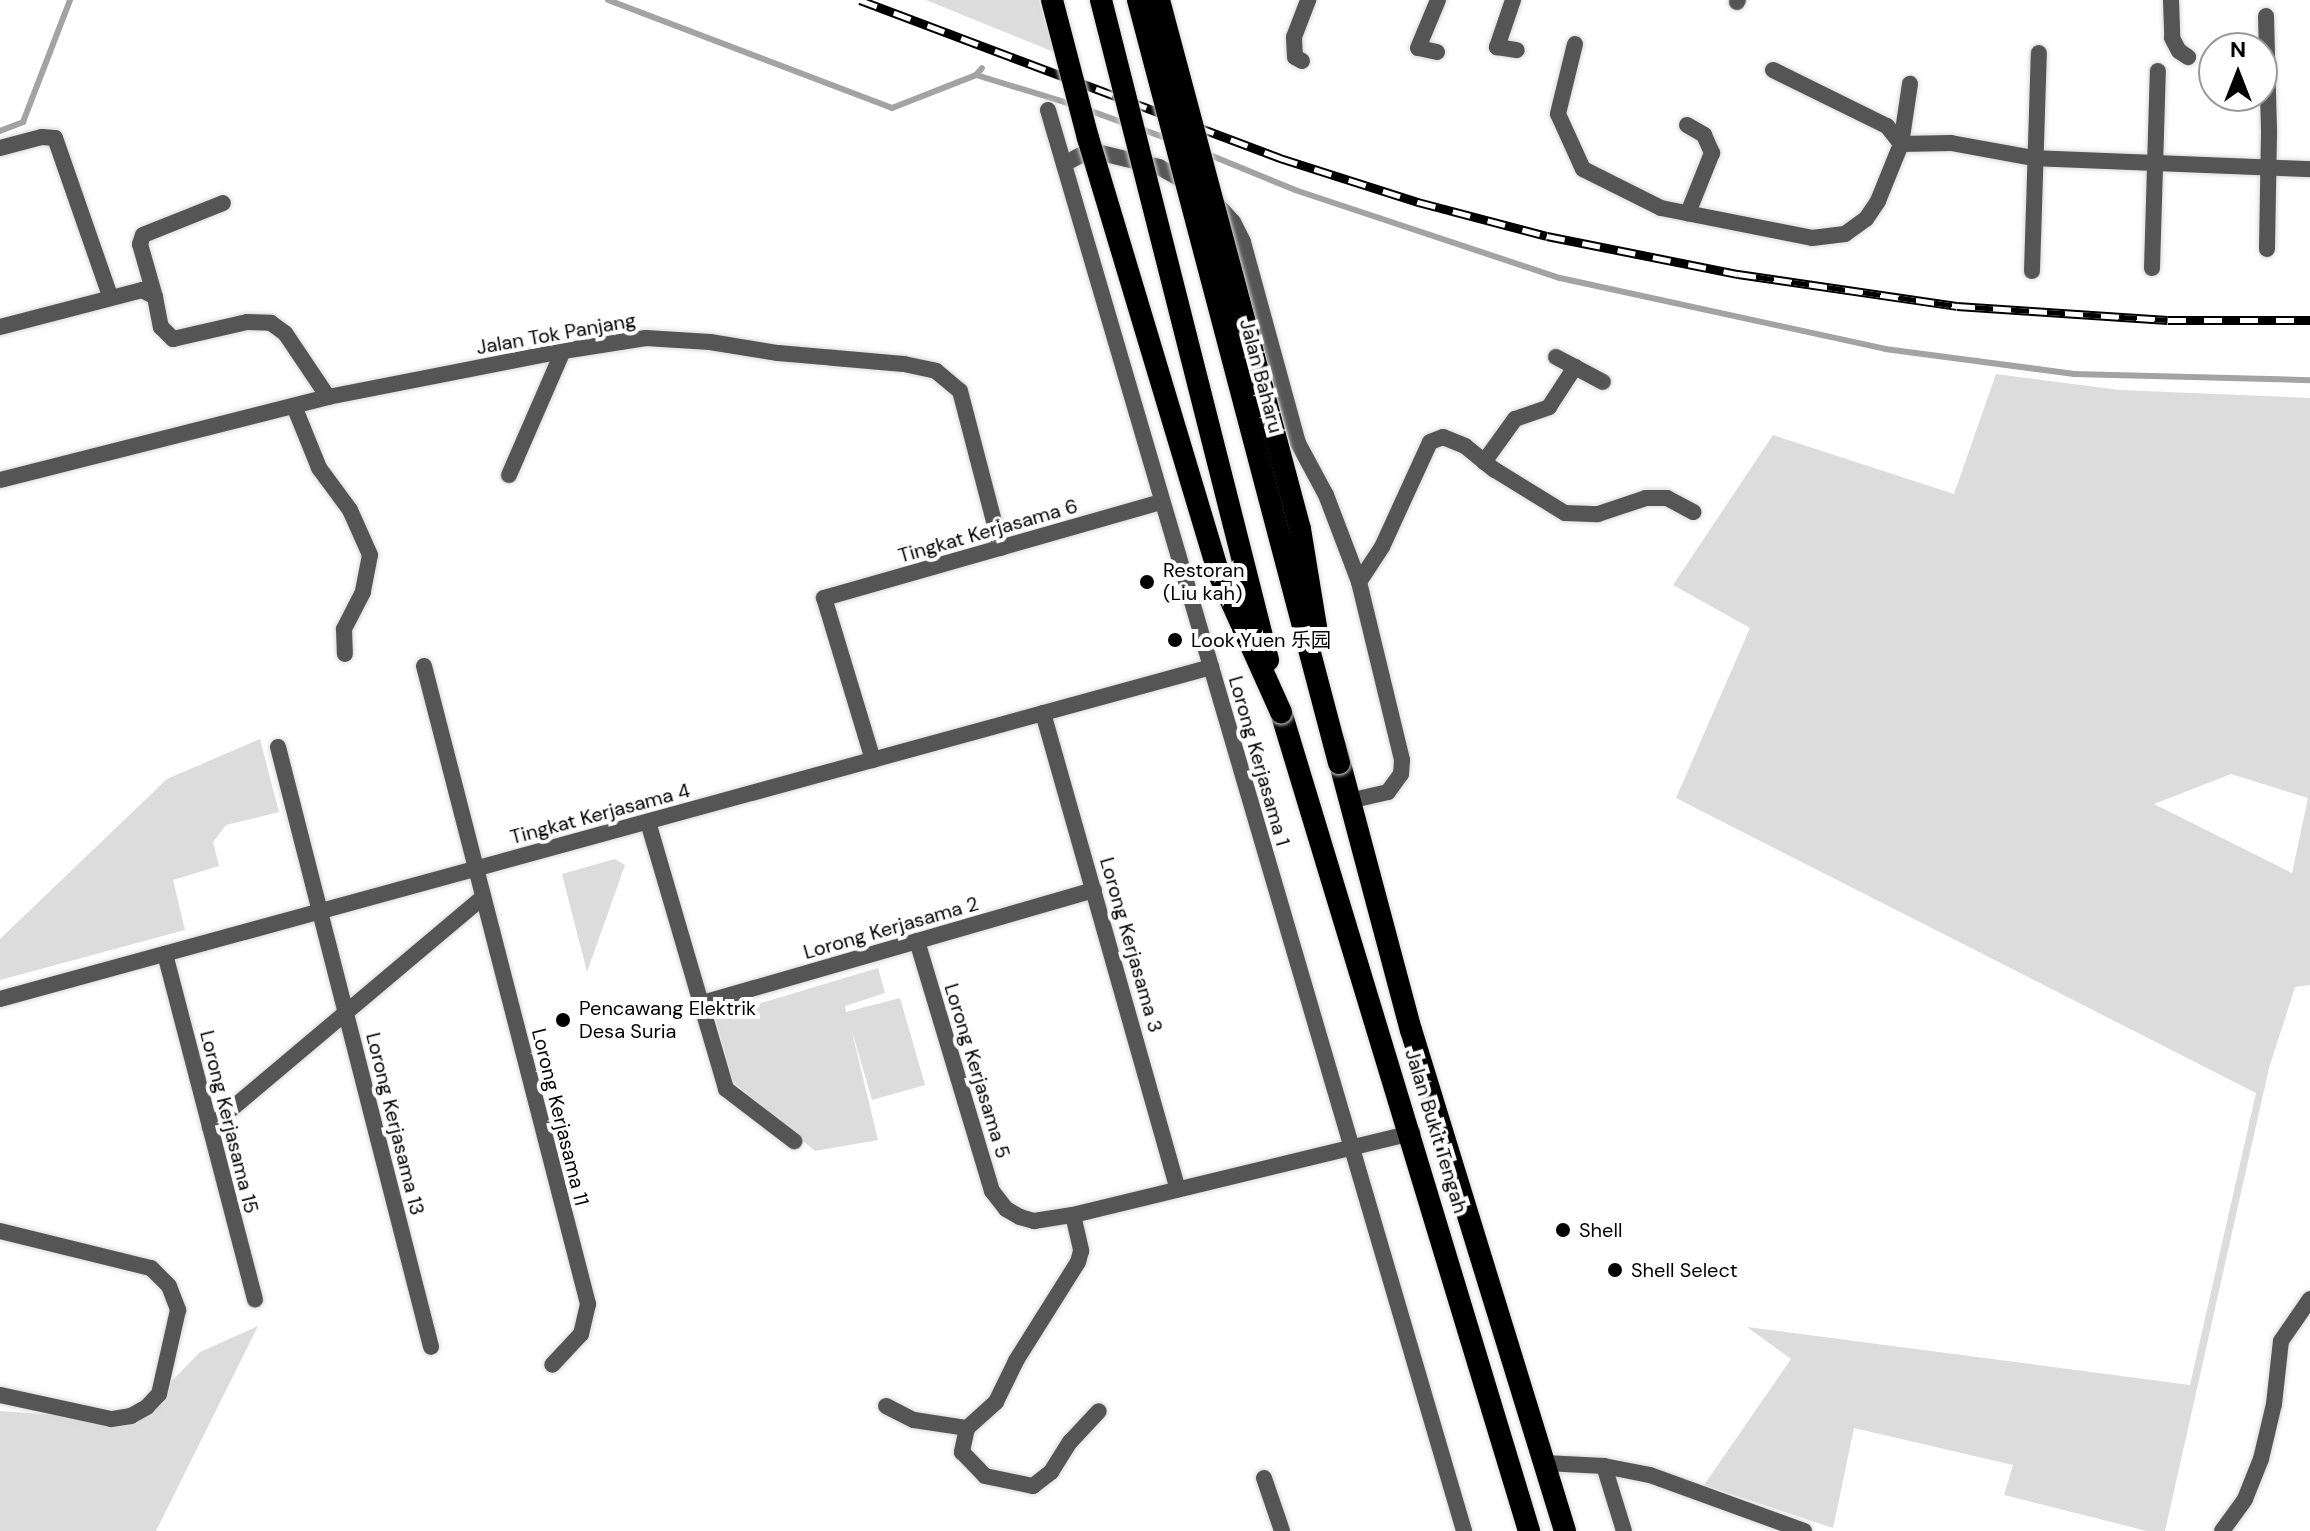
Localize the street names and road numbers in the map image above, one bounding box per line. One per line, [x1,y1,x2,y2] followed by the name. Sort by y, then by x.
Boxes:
[474,308,638,360] street label: Jalan Tok Panjang
[1234,316,1288,436] street label: Jalan Baharu
[896,494,1080,568] street label: Tingkat Kerjasama 6
[1223,673,1295,849] street label: Lorong Kerjasama 1
[508,778,692,850] street label: Tingkat Kerjasama 4
[1095,855,1167,1035] street label: Lorong Kerjasama 3
[801,892,981,964] street label: Lorong Kerjasama 2
[939,981,1015,1161] street label: Lorong Kerjasama 5
[526,1026,594,1208] street label: Lorong Kerjasama 11
[195,1028,263,1216] street label: Lorong Kerjasama 15
[361,1030,429,1218] street label: Lorong Kerjasama 13
[1400,1046,1472,1216] street label: Jalan Bukit Tengah

